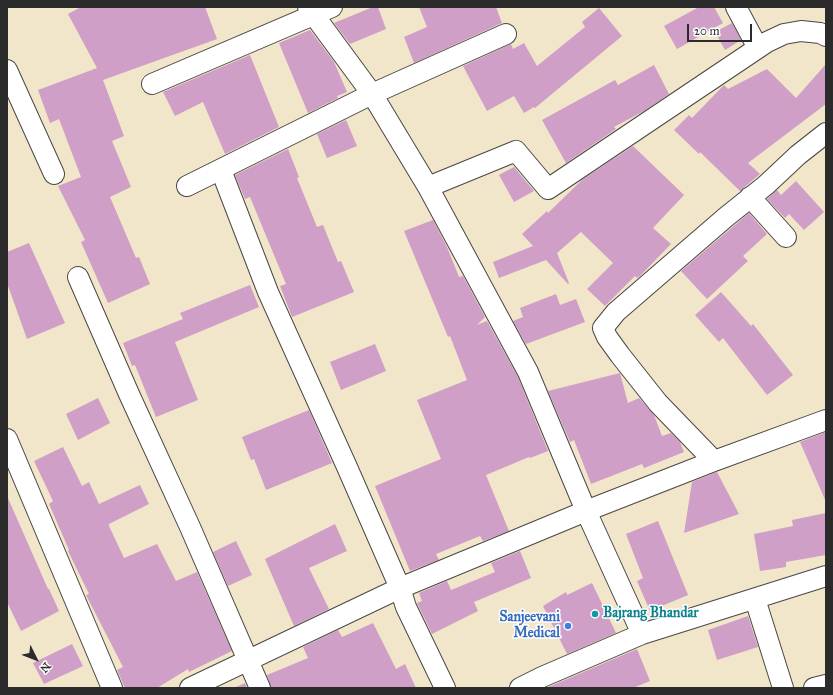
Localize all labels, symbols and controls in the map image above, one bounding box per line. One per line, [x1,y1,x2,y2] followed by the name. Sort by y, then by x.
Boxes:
[689,16,754,42] scale bar
[694,24,720,38] text: 20 m
[603,606,699,622] place label: Bajrang Bhandar
[590,609,600,619] marker: Bajrang Bhandar
[499,610,560,642] place label: Sanjeevani Medical
[563,621,573,631] marker: Sanjeevani Medical
[16,639,56,679] north arrow
[37,660,53,675] text: N

